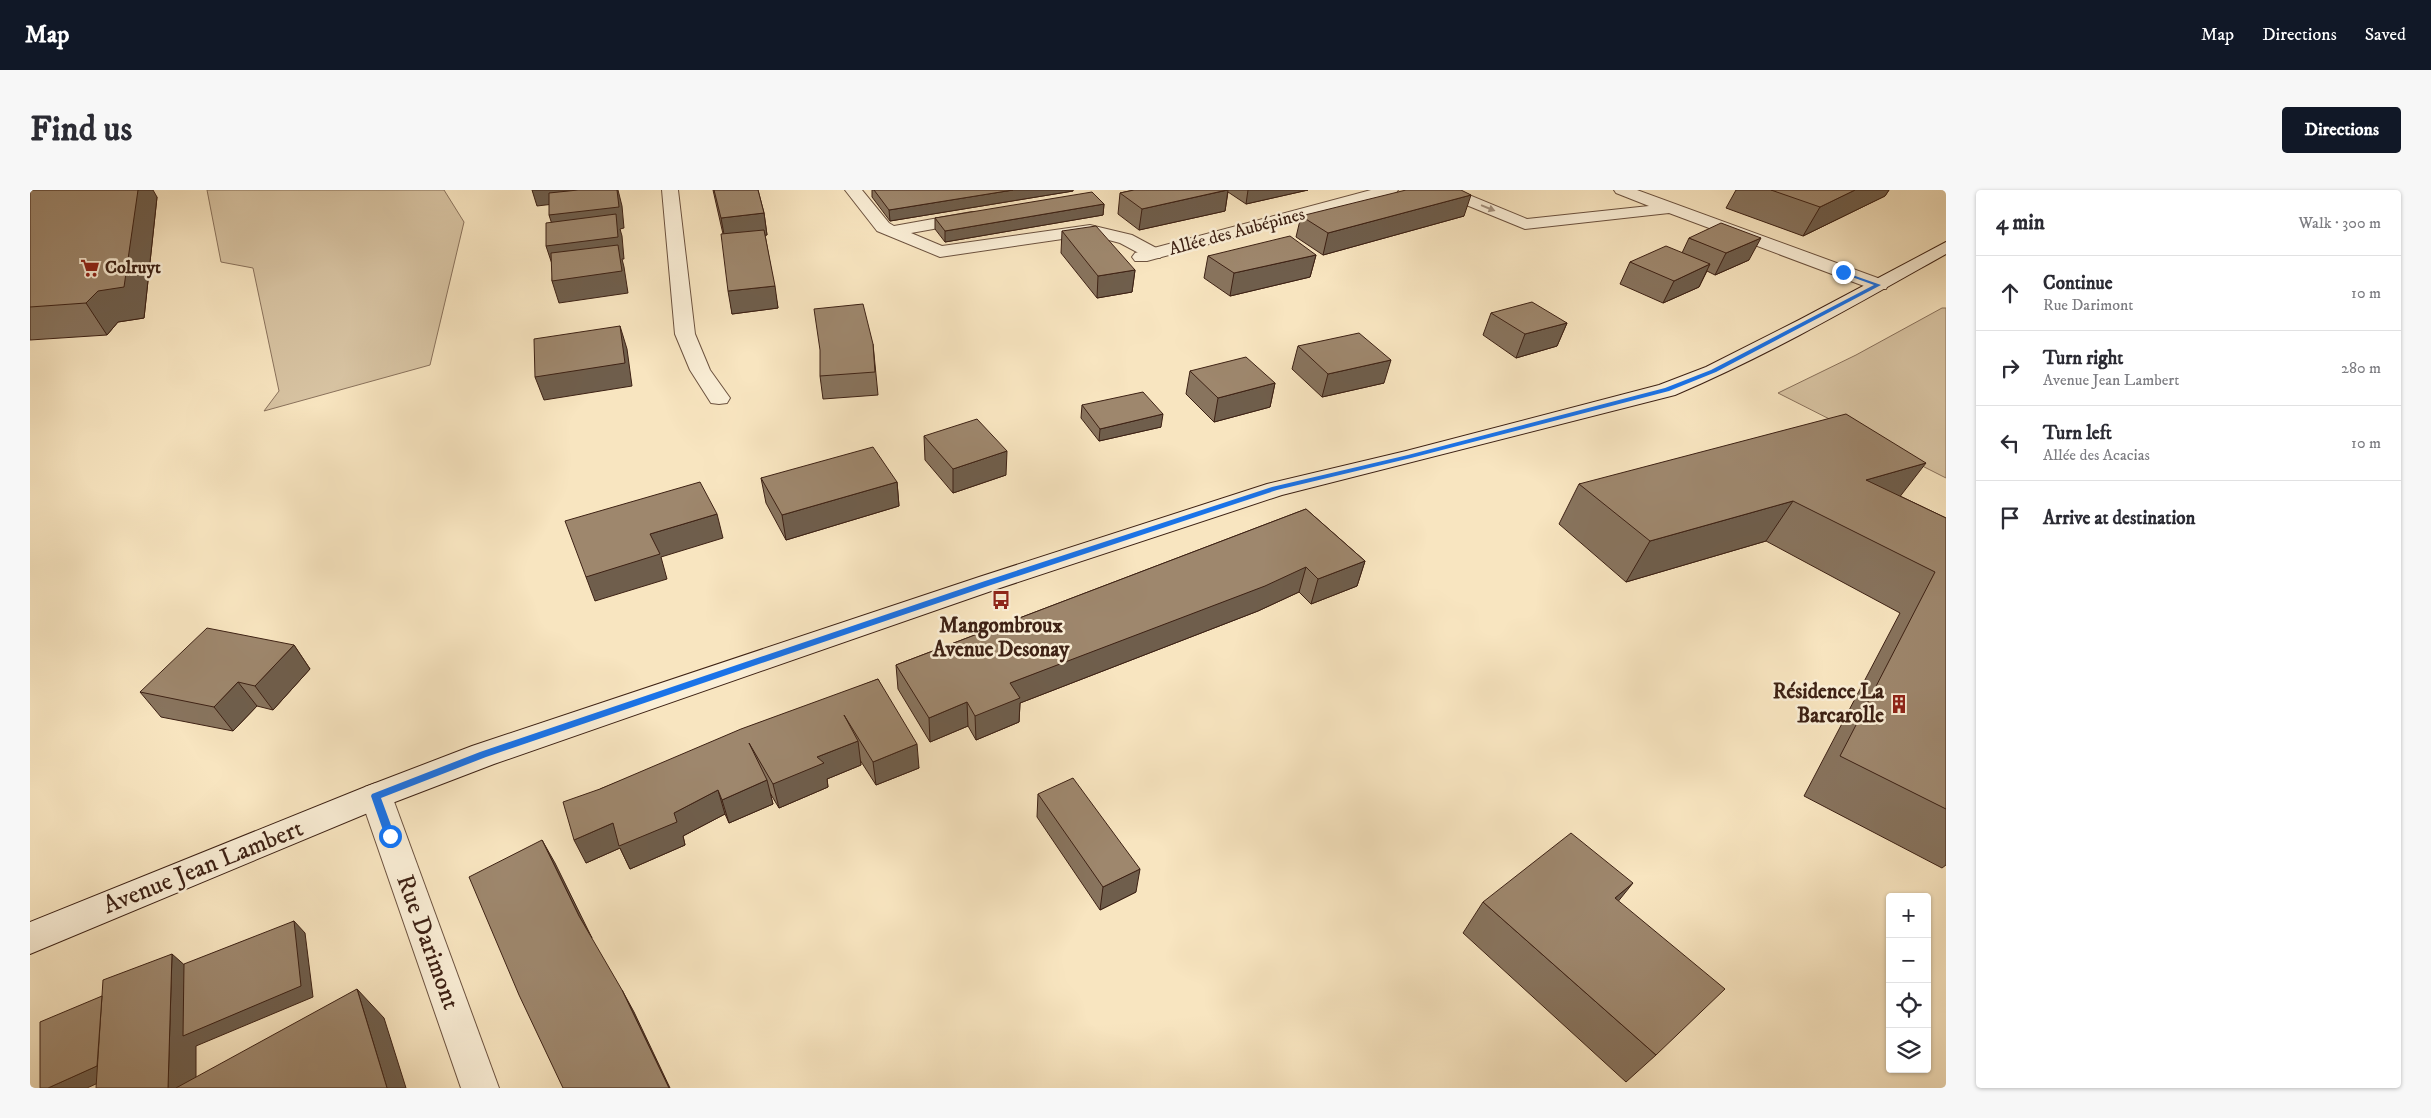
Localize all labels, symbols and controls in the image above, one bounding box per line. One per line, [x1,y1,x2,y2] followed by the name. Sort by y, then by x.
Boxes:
[25,20,69,50] text: Map
[2201,24,2234,46] text: Map
[2262,24,2337,46] text: Directions
[2365,24,2406,46] text: Saved
[2282,107,2401,153] button: Directions
[30,108,132,152] text: Find us
[1167,203,1307,261] street label: Allée des Aubépines
[1481,205,1496,213] one-way arrow
[1996,210,2045,236] text: 4 min
[2298,213,2381,233] text: Walk · 300 m
[79,257,101,279] supermarket icon: Colruyt
[105,257,161,279] place label: Colruyt
[1832,261,1855,284] route end
[2043,272,2113,295] text: Continue
[1996,279,2024,307] icon: ahead
[2351,283,2381,303] text: 10 m
[2043,295,2133,315] text: Rue Darimont
[2043,347,2123,370] text: Turn right
[1996,354,2024,382] icon: right
[2341,358,2381,378] text: 280 m
[2043,370,2179,390] text: Avenue Jean Lambert
[2043,422,2112,445] text: Turn left
[1996,429,2024,457] icon: left
[2351,433,2381,453] text: 10 m
[2043,445,2150,465] text: Allée des Acacias
[1996,504,2024,532] icon: arrive
[2043,507,2195,530] text: Arrive at destination
[990,589,1012,611] bus stop icon: Mangombroux Avenue Desonay
[932,613,1070,663] place label: Mangombroux Avenue Desonay
[1773,679,1885,729] place label: Résidence La Barcarolle
[1888,693,1910,715] building icon: Résidence La Barcarolle
[98,813,308,921] street label: Avenue Jean Lambert
[379,825,402,848] route start
[389,870,467,1014] street label: Rue Darimont
[1886,893,1931,1073] map controls
[1886,893,1931,938] button: +
[1886,938,1931,983] button: −
[1886,983,1931,1028] button: locate
[1886,1028,1931,1073] button: layers

